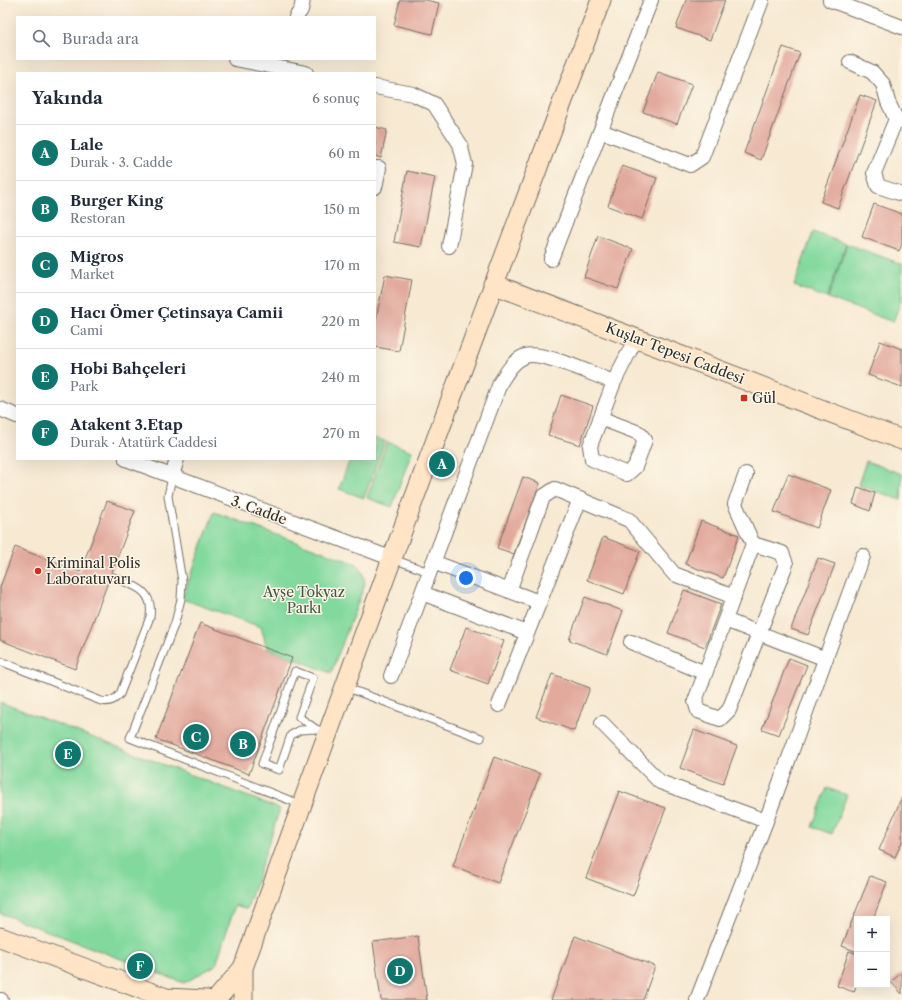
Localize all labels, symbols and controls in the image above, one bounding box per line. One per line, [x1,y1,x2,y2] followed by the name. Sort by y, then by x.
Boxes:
[16,16,376,60] search box
[30,27,52,49] icon: search
[62,29,139,48] text: Burada ara
[32,88,103,108] text: Yakında
[312,90,360,106] text: 6 sonuç
[70,135,103,154] text: Lale
[40,145,50,161] text: A
[329,145,360,161] text: 60 m
[70,154,173,170] text: Durak · 3. Cadde
[70,191,163,210] text: Burger King
[40,201,50,217] text: B
[324,201,360,217] text: 150 m
[70,210,125,226] text: Restoran
[70,247,124,266] text: Migros
[40,257,50,273] text: C
[324,257,360,273] text: 170 m
[70,266,114,282] text: Market
[70,303,283,322] text: Hacı Ömer Çetinsaya Camii
[39,313,51,329] text: D
[321,313,360,329] text: 220 m
[603,318,747,388] street label: Kuşlar Tepesi Caddesi
[70,322,103,338] text: Cami
[70,359,186,378] text: Hobi Bahçeleri
[40,369,50,385] text: E
[321,369,360,385] text: 240 m
[70,378,98,394] text: Park
[752,389,776,407] place label: Gül
[739,393,749,403] marker: Gül
[70,415,183,434] text: Atakent 3.Etap
[41,425,49,441] text: F
[322,425,360,441] text: 270 m
[70,434,217,450] text: Durak · Atatürk Caddesi
[429,449,455,479] pin: A
[229,492,290,528] street label: 3. Cadde
[46,554,140,588] place label: Kriminal Polis Laboratuvarı
[33,566,43,576] marker: Kriminal Polis Laboratuvarı
[456,568,476,588] your location
[262,583,345,617] park label: Ayşe Tokyaz Parkı
[183,722,209,752] pin: C
[230,729,256,759] pin: B
[55,739,81,769] pin: E
[854,916,890,988] map controls
[854,916,890,952] button: +
[127,951,153,981] pin: F
[854,952,890,988] button: −
[387,956,413,986] pin: D

